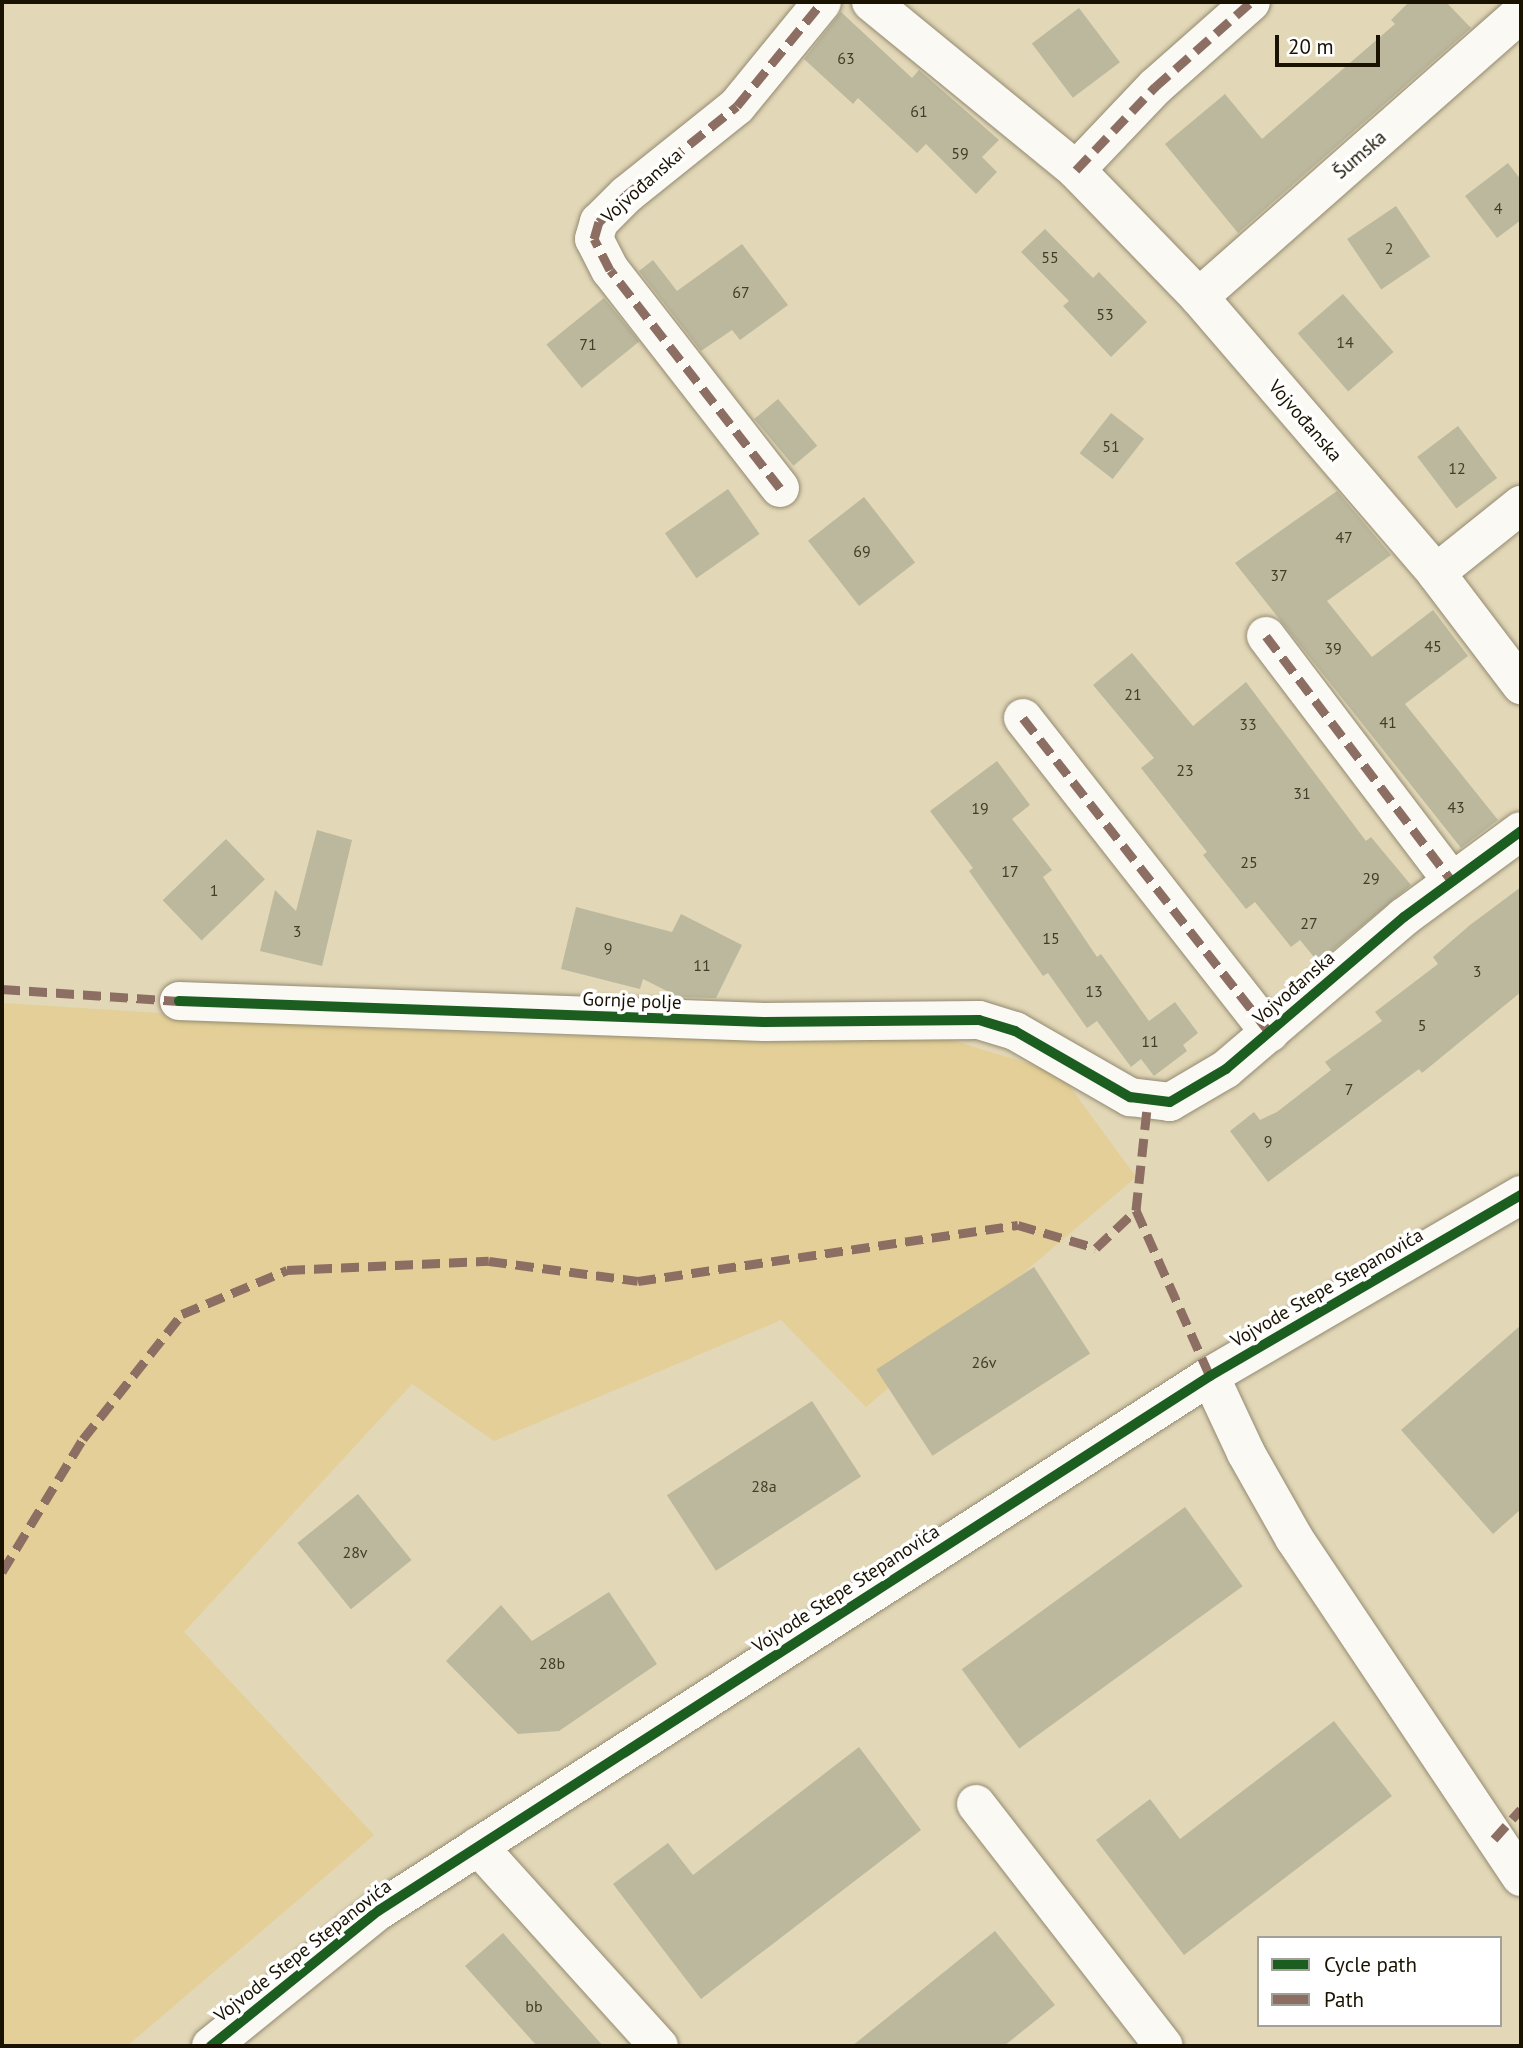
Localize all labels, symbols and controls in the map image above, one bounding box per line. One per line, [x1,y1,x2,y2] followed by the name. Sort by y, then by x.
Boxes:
[1278,21,1383,65] scale bar
[1288,33,1334,60] text: 20 m
[837,48,855,68] house number: 63
[910,101,928,121] house number: 61
[1329,126,1391,184] street label: Šumska
[951,143,969,163] house number: 59
[597,144,687,228] street label: Vojvođanska
[1494,198,1502,218] house number: 4
[1385,238,1393,258] house number: 2
[1041,247,1059,267] house number: 55
[732,282,750,302] house number: 67
[1096,304,1114,324] house number: 53
[1336,332,1354,352] house number: 14
[579,334,597,354] house number: 71
[1263,376,1347,466] street label: Vojvođanska
[1102,436,1120,456] house number: 51
[1448,458,1466,478] house number: 12
[1335,527,1353,547] house number: 47
[853,541,871,561] house number: 69
[1270,565,1288,585] house number: 37
[1424,636,1442,656] house number: 45
[1324,638,1342,658] house number: 39
[1124,684,1142,704] house number: 21
[1379,712,1397,732] house number: 41
[1239,714,1257,734] house number: 33
[1176,760,1194,780] house number: 23
[1293,783,1311,803] house number: 31
[1447,797,1465,817] house number: 43
[971,798,989,818] house number: 19
[1240,852,1258,872] house number: 25
[1001,861,1019,881] house number: 17
[1362,868,1380,888] house number: 29
[210,880,218,900] house number: 1
[1300,913,1318,933] house number: 27
[293,921,301,941] house number: 3
[1042,928,1060,948] house number: 15
[604,938,612,958] house number: 9
[1249,946,1339,1030] street label: Vojvođanska
[693,955,711,975] house number: 11
[1473,961,1481,981] house number: 3
[1085,981,1103,1001] house number: 13
[582,988,682,1014] street label: Gornje polje
[1418,1015,1426,1035] house number: 5
[1141,1031,1159,1051] house number: 11
[1345,1079,1353,1099] house number: 7
[1264,1131,1272,1151] house number: 9
[1227,1224,1427,1352] street label: Vojvode Stepe Stepanovića
[971,1352,997,1372] house number: 26v
[751,1476,777,1496] house number: 28a
[748,1520,944,1658] street label: Vojvode Stepe Stepanovića
[342,1542,368,1562] house number: 28v
[539,1653,565,1673] house number: 28b
[210,1875,396,2027] street label: Vojvode Stepe Stepanovića
[1257,1936,1502,2027] legend
[1324,1951,1417,1978] text: Cycle path
[1324,1986,1364,2013] text: Path
[525,1996,543,2016] house number: bb

